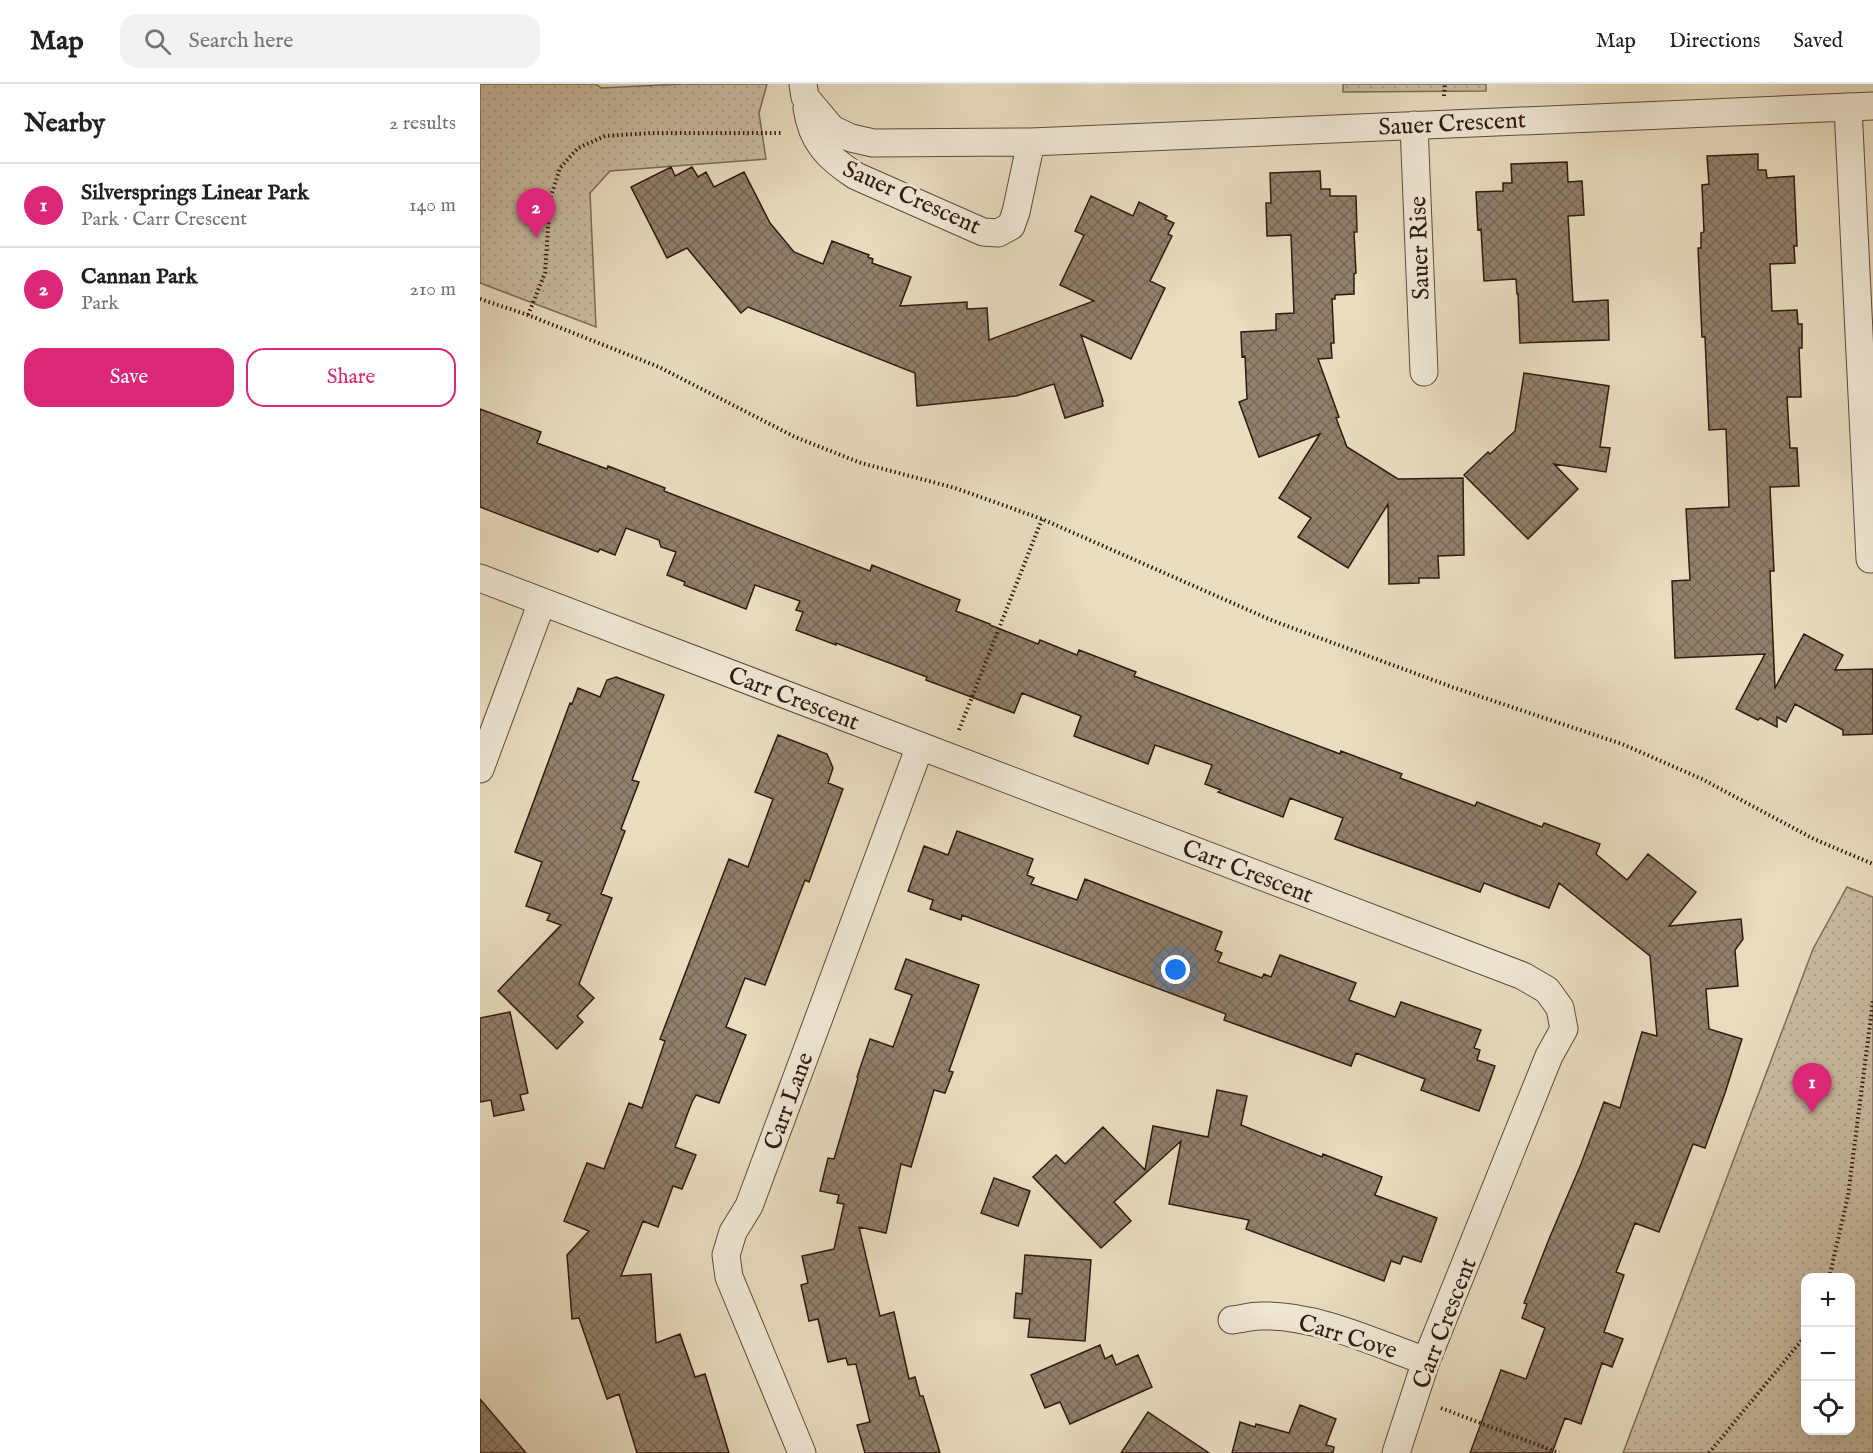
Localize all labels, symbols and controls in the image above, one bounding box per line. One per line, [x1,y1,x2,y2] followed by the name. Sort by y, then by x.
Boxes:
[120,14,540,68] search box
[30,24,84,59] text: Map
[141,25,174,58] icon: search
[189,27,293,55] text: Search here
[1596,28,1636,55] text: Map
[1669,28,1760,55] text: Directions
[1793,28,1843,55] text: Saved
[1377,105,1527,144] street label: Sauer Crescent
[24,107,105,140] text: Nearby
[389,111,456,136] text: 2 results
[838,154,985,243] street label: Sauer Crescent
[81,179,309,207] text: Silversprings Linear Park
[516,188,556,238] pin: 2
[40,193,47,218] text: 1
[409,193,456,218] text: 140 m
[1403,195,1438,301] street label: Sauer Rise
[81,207,247,232] text: Park · Carr Crescent
[81,263,198,291] text: Cannan Park
[39,277,48,302] text: 2
[410,277,456,302] text: 210 m
[81,291,119,316] text: Park
[24,348,234,407] button: Save
[246,348,456,407] button: Share
[723,660,863,739] street label: Carr Crescent
[1177,833,1317,912] street label: Carr Crescent
[1161,955,1190,984] your location
[757,1048,821,1155] street label: Carr Lane
[1792,1064,1832,1113] pin: 1
[1406,1254,1485,1394] street label: Carr Crescent
[1801,1273,1855,1435] map controls
[1801,1273,1855,1327] button: +
[1294,1308,1401,1367] street label: Carr Cove
[1801,1327,1855,1381] button: −
[1801,1381,1855,1435] button: locate

